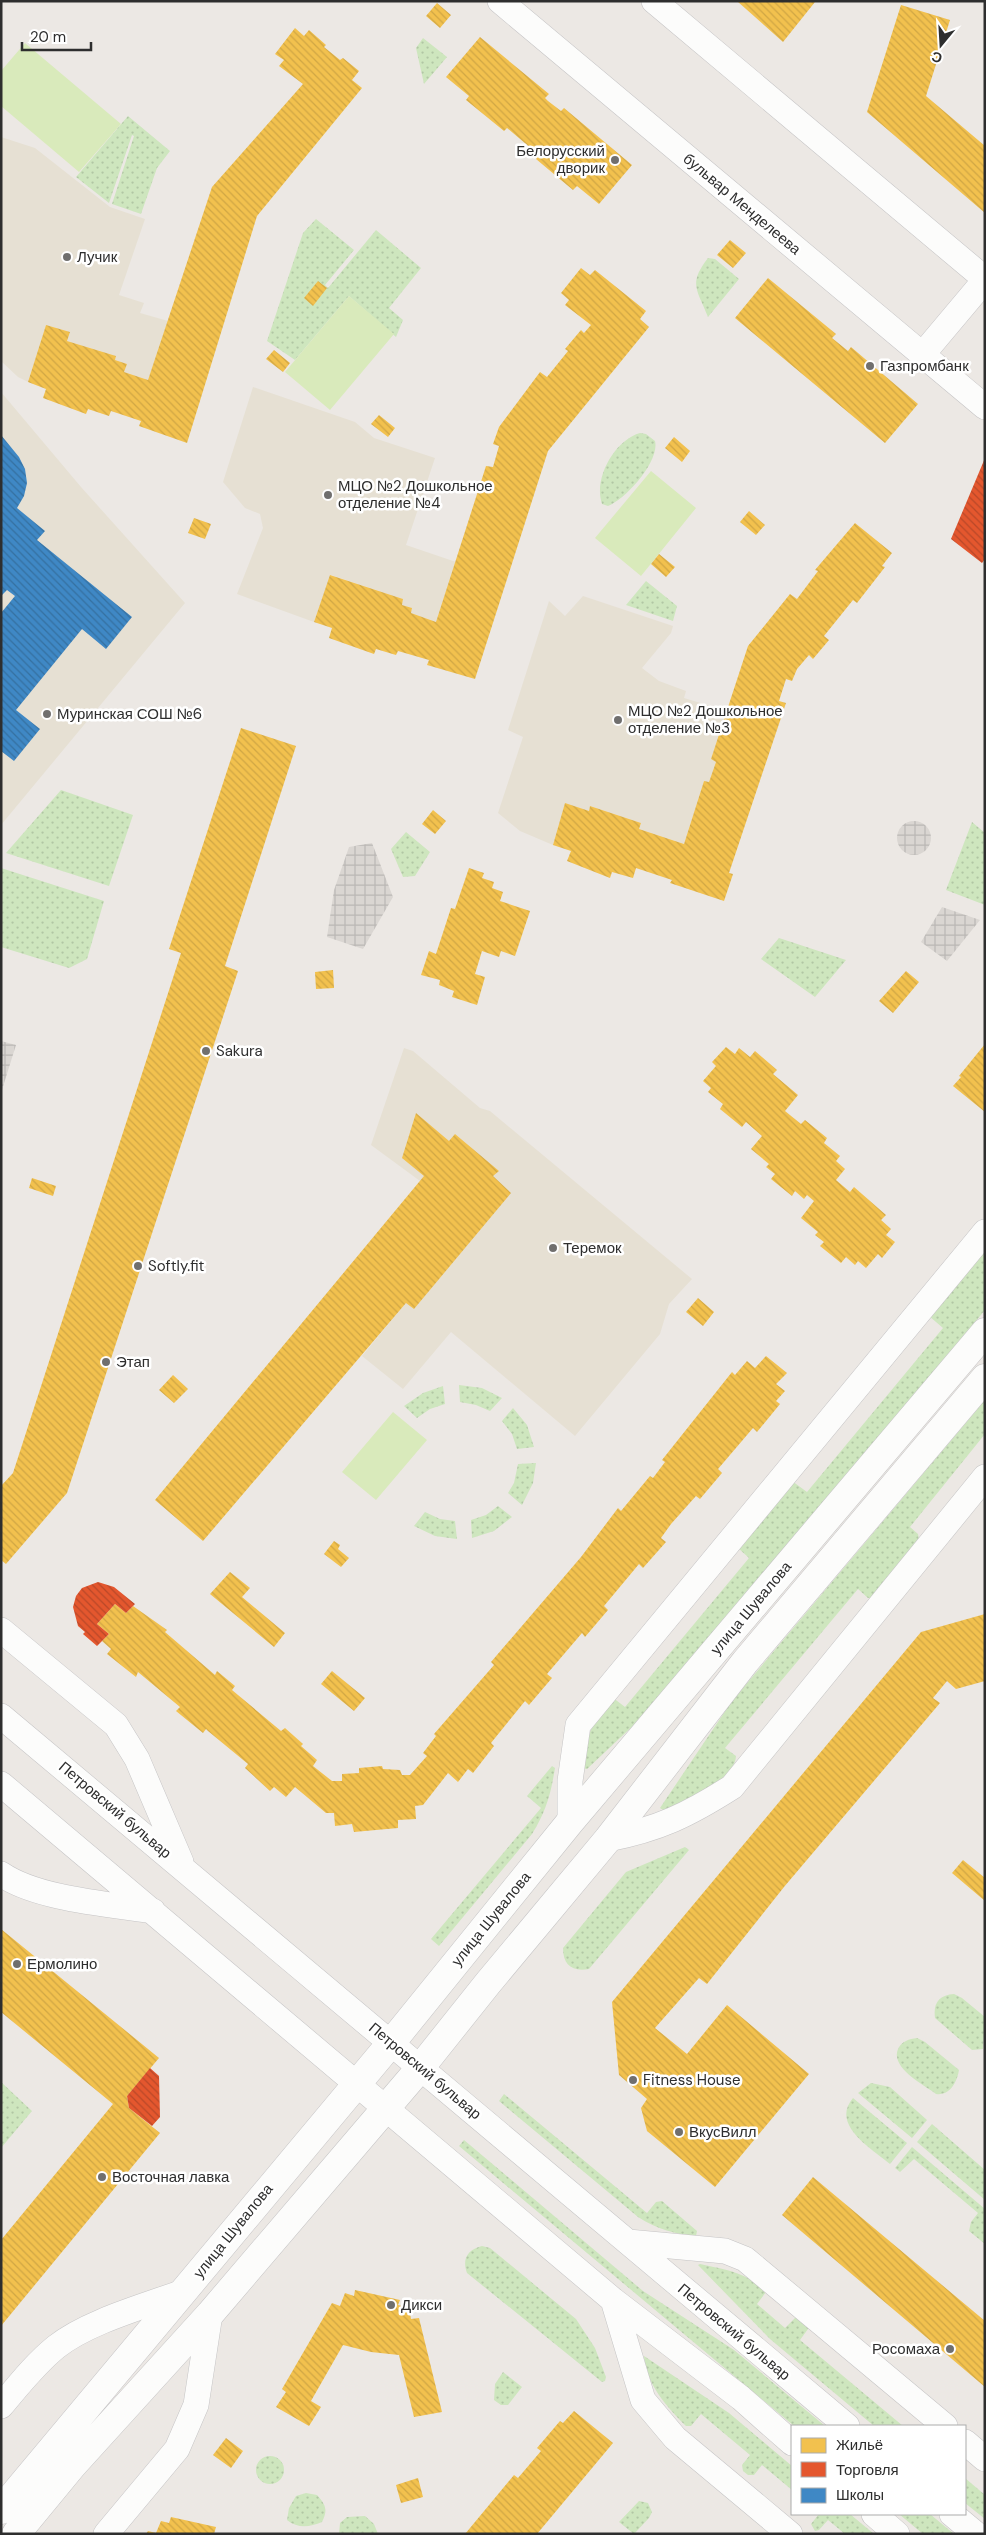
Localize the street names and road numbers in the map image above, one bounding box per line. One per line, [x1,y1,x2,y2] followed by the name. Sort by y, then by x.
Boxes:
[679,149,806,260] street label: бульвар Менделеева
[706,1557,796,1659] street label: улица Шувалова
[54,1757,176,1863] street label: Петровский бульвар
[447,1867,536,1970] street label: улица Шувалова
[364,2018,486,2124] street label: Петровский бульвар
[189,2179,278,2282] street label: улица Шувалова
[673,2279,795,2385] street label: Петровский бульвар

